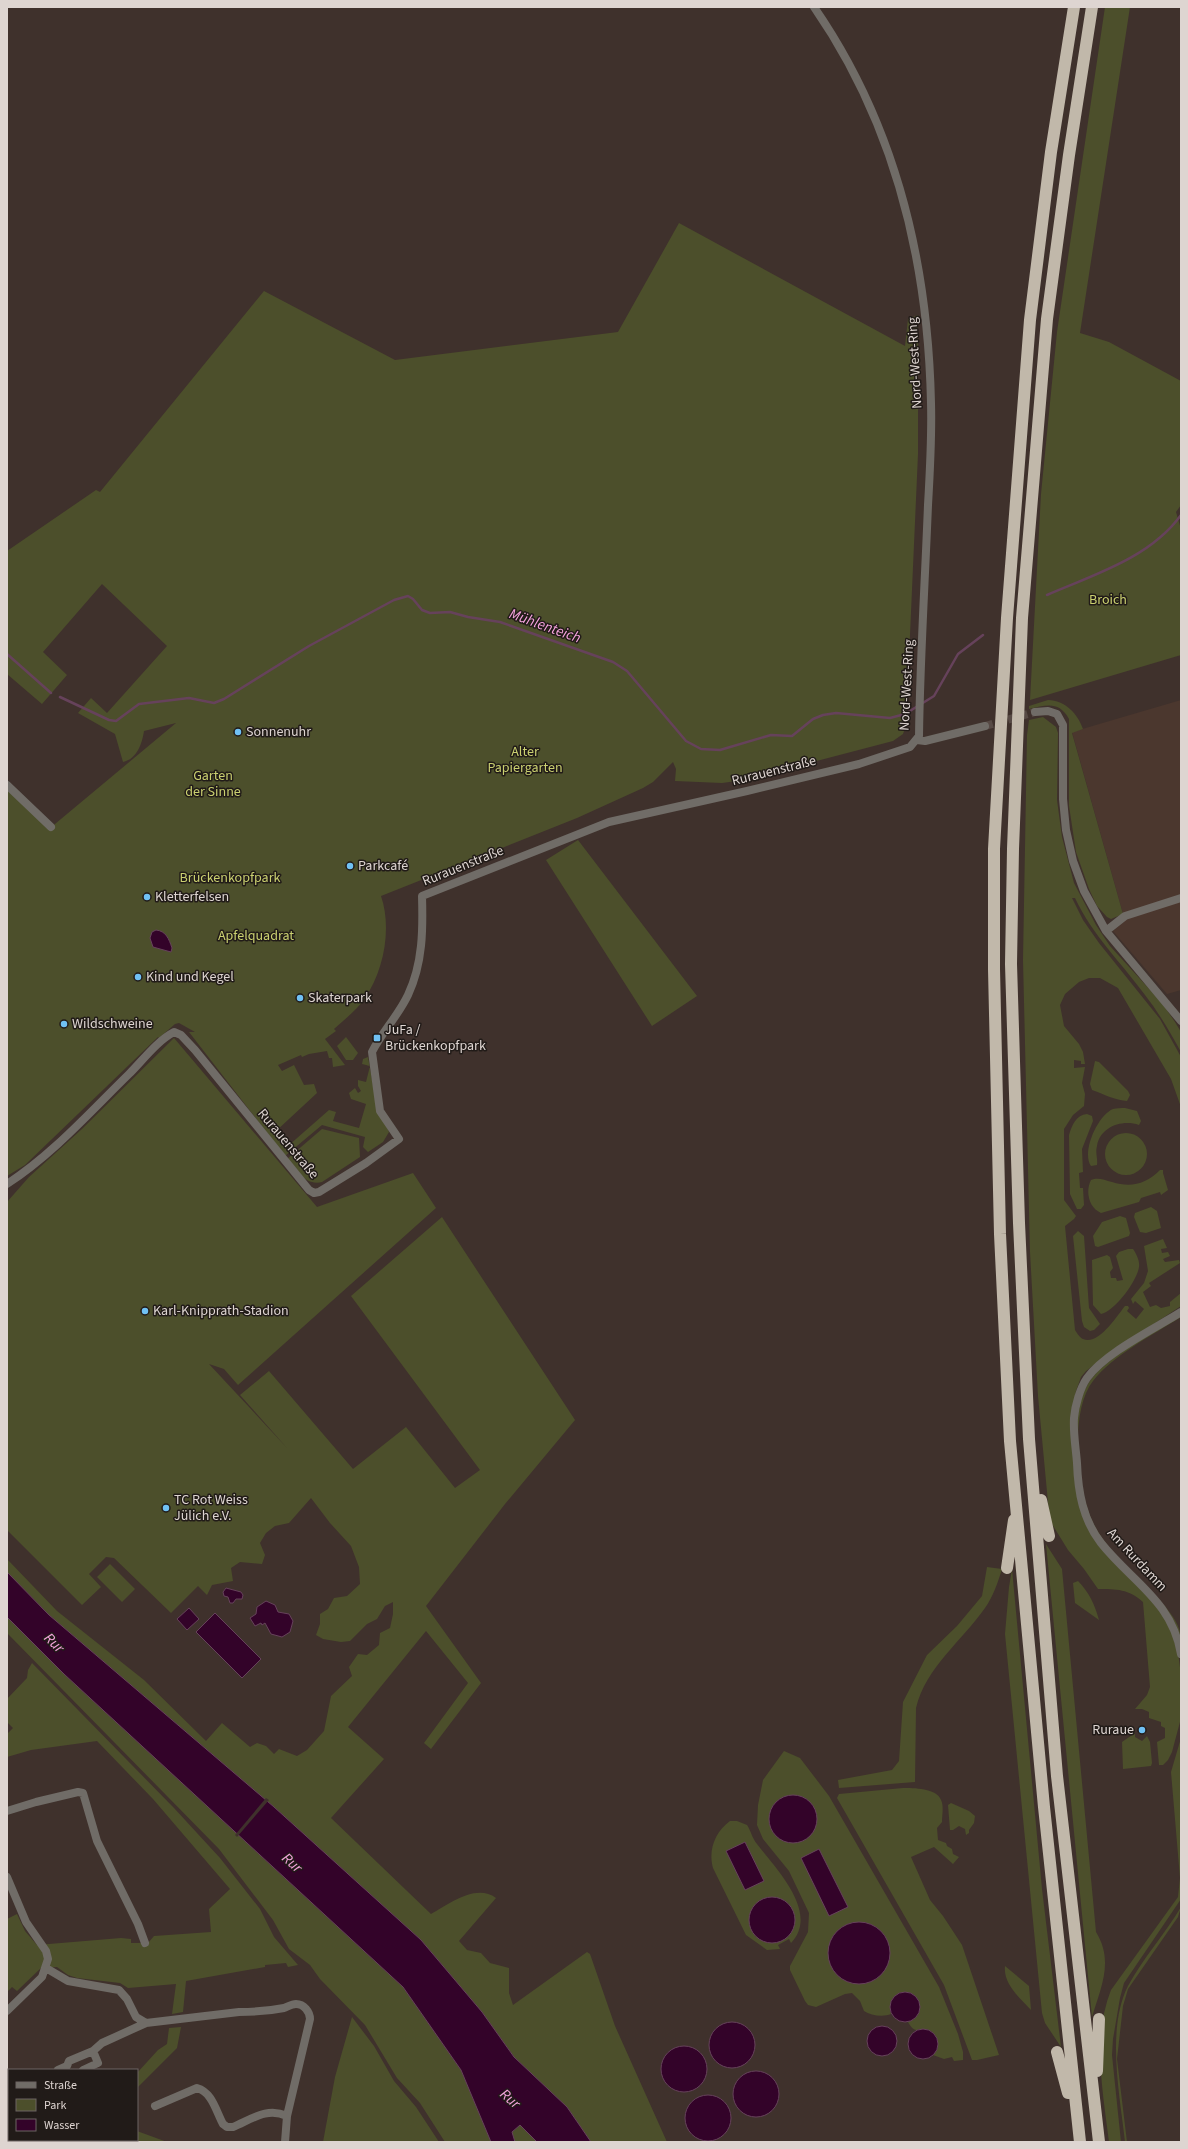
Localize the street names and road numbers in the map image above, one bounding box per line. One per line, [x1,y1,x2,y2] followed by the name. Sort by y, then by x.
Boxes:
[903,317,927,409] street label: Nord-West-Ring
[895,639,919,731] street label: Nord-West-Ring
[730,751,818,791] street label: Rurauenstraße
[419,841,507,891] street label: Rurauenstraße
[253,1105,323,1184] street label: Rurauenstraße
[1102,1524,1172,1596] street label: Am Rurdamm

